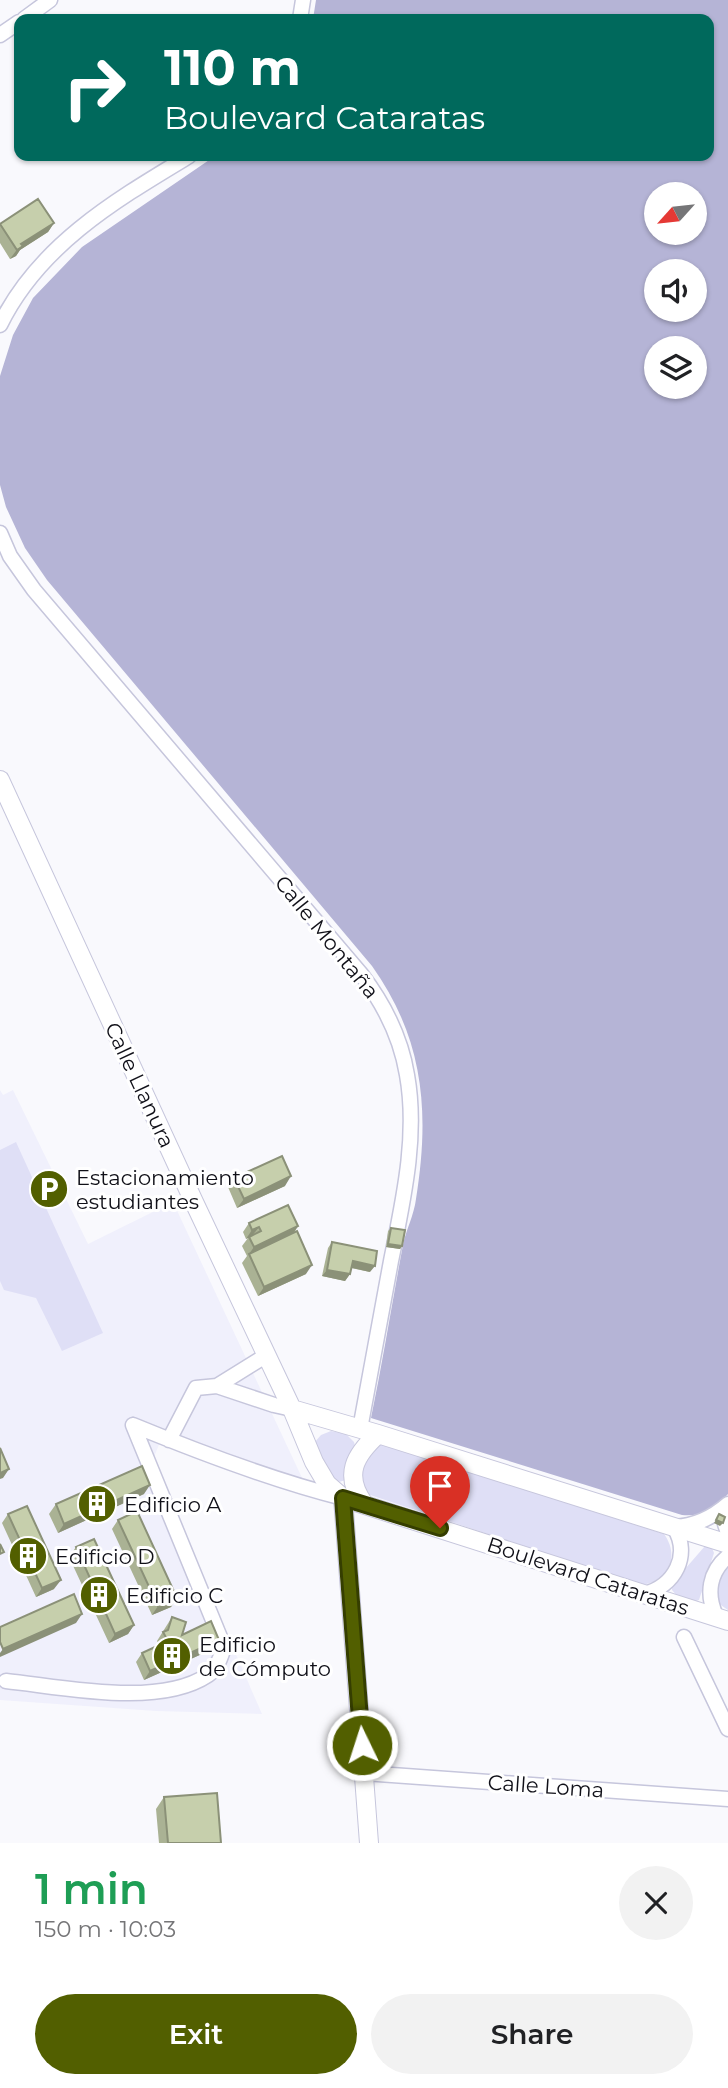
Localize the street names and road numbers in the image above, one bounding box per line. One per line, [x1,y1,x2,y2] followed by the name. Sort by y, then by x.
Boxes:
[270,870,384,1004] street label: Calle Montaña
[100,1018,180,1152] street label: Calle Llanura
[484,1532,692,1620] street label: Boulevard Cataratas
[487,1769,605,1803] street label: Calle Loma

